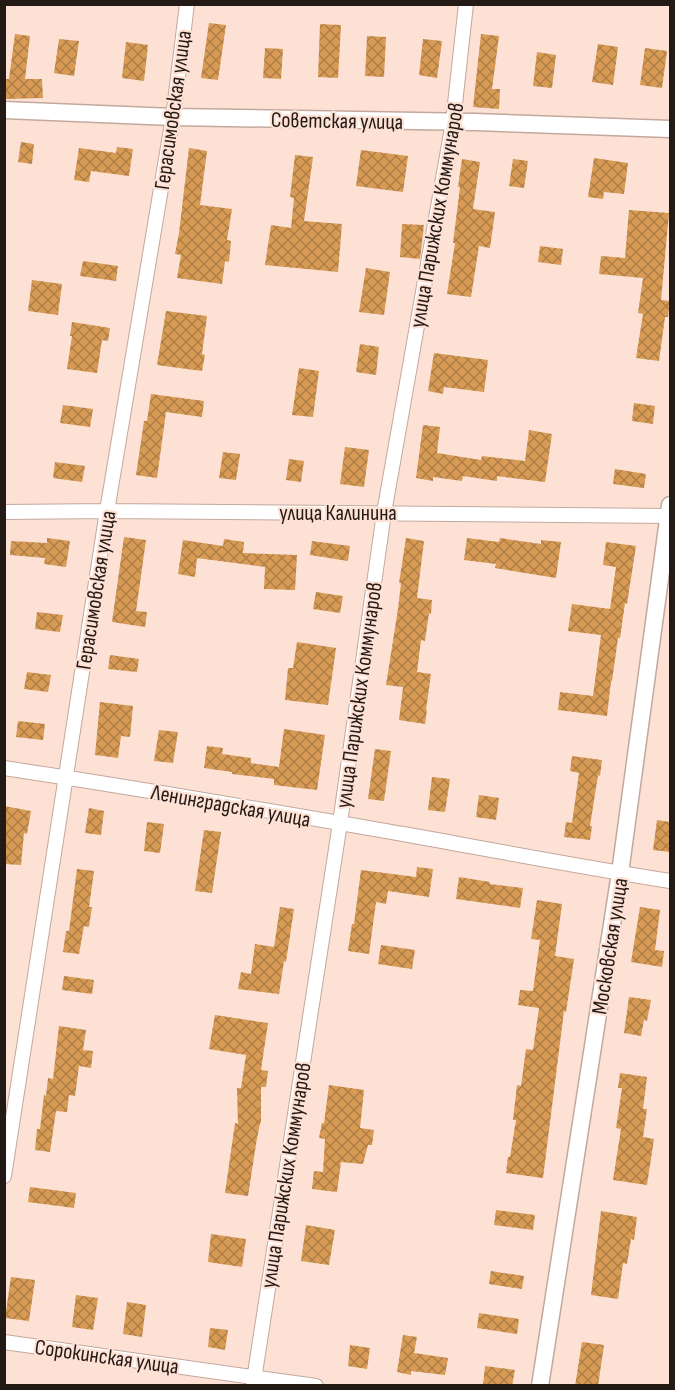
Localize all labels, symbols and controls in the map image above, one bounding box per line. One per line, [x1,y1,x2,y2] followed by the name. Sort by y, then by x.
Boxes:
[149,29,198,192] street label: Герасимовская улица
[404,101,471,330] street label: улица Парижских Коммунаров
[271,107,403,136] street label: Советская улица
[279,500,397,527] street label: улица Калинина
[71,509,122,672] street label: Герасимовская улица
[330,580,389,810] street label: улица Парижских Коммунаров
[148,779,313,834] street label: Ленинградская улица
[586,876,635,1016] street label: Московская улица
[255,1060,318,1290] street label: улица Парижских Коммунаров
[33,1334,181,1381] street label: Сорокинская улица

